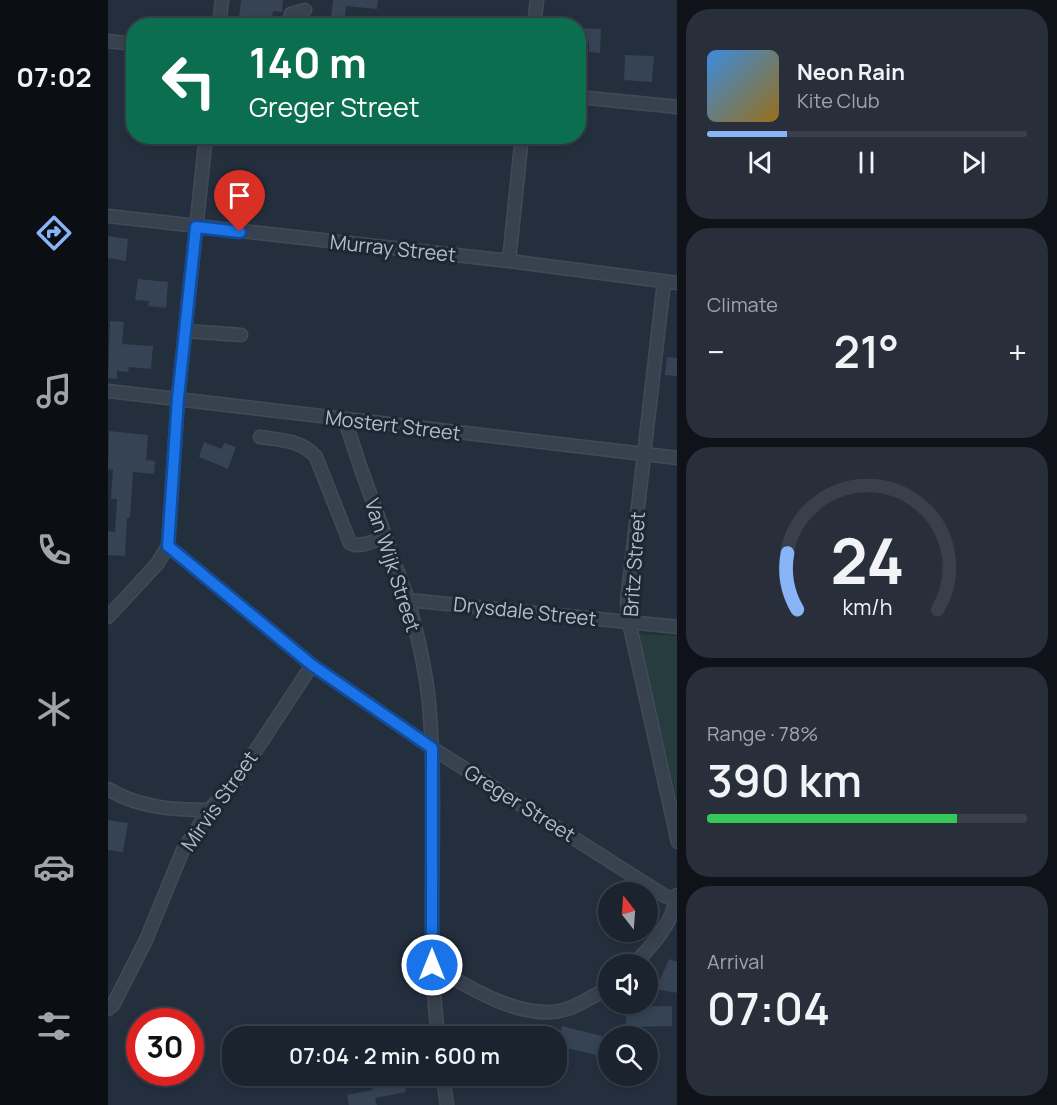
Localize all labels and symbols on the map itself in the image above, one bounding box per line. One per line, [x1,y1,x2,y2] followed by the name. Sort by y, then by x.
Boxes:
[214,170,265,232] pin
[329,228,457,268] street label: Murray Street
[324,403,462,447] street label: Mostert Street
[359,495,427,635] street label: Van Wijk Street
[617,510,651,618] street label: Britz Street
[452,590,598,632] street label: Drysdale Street
[174,745,264,857] street label: Mirvis Street
[459,758,581,848] street label: Greger Street
[598,882,658,942] north arrow
[400,933,464,997] position arrow
[126,1008,204,1086] speed limit sign: 30

